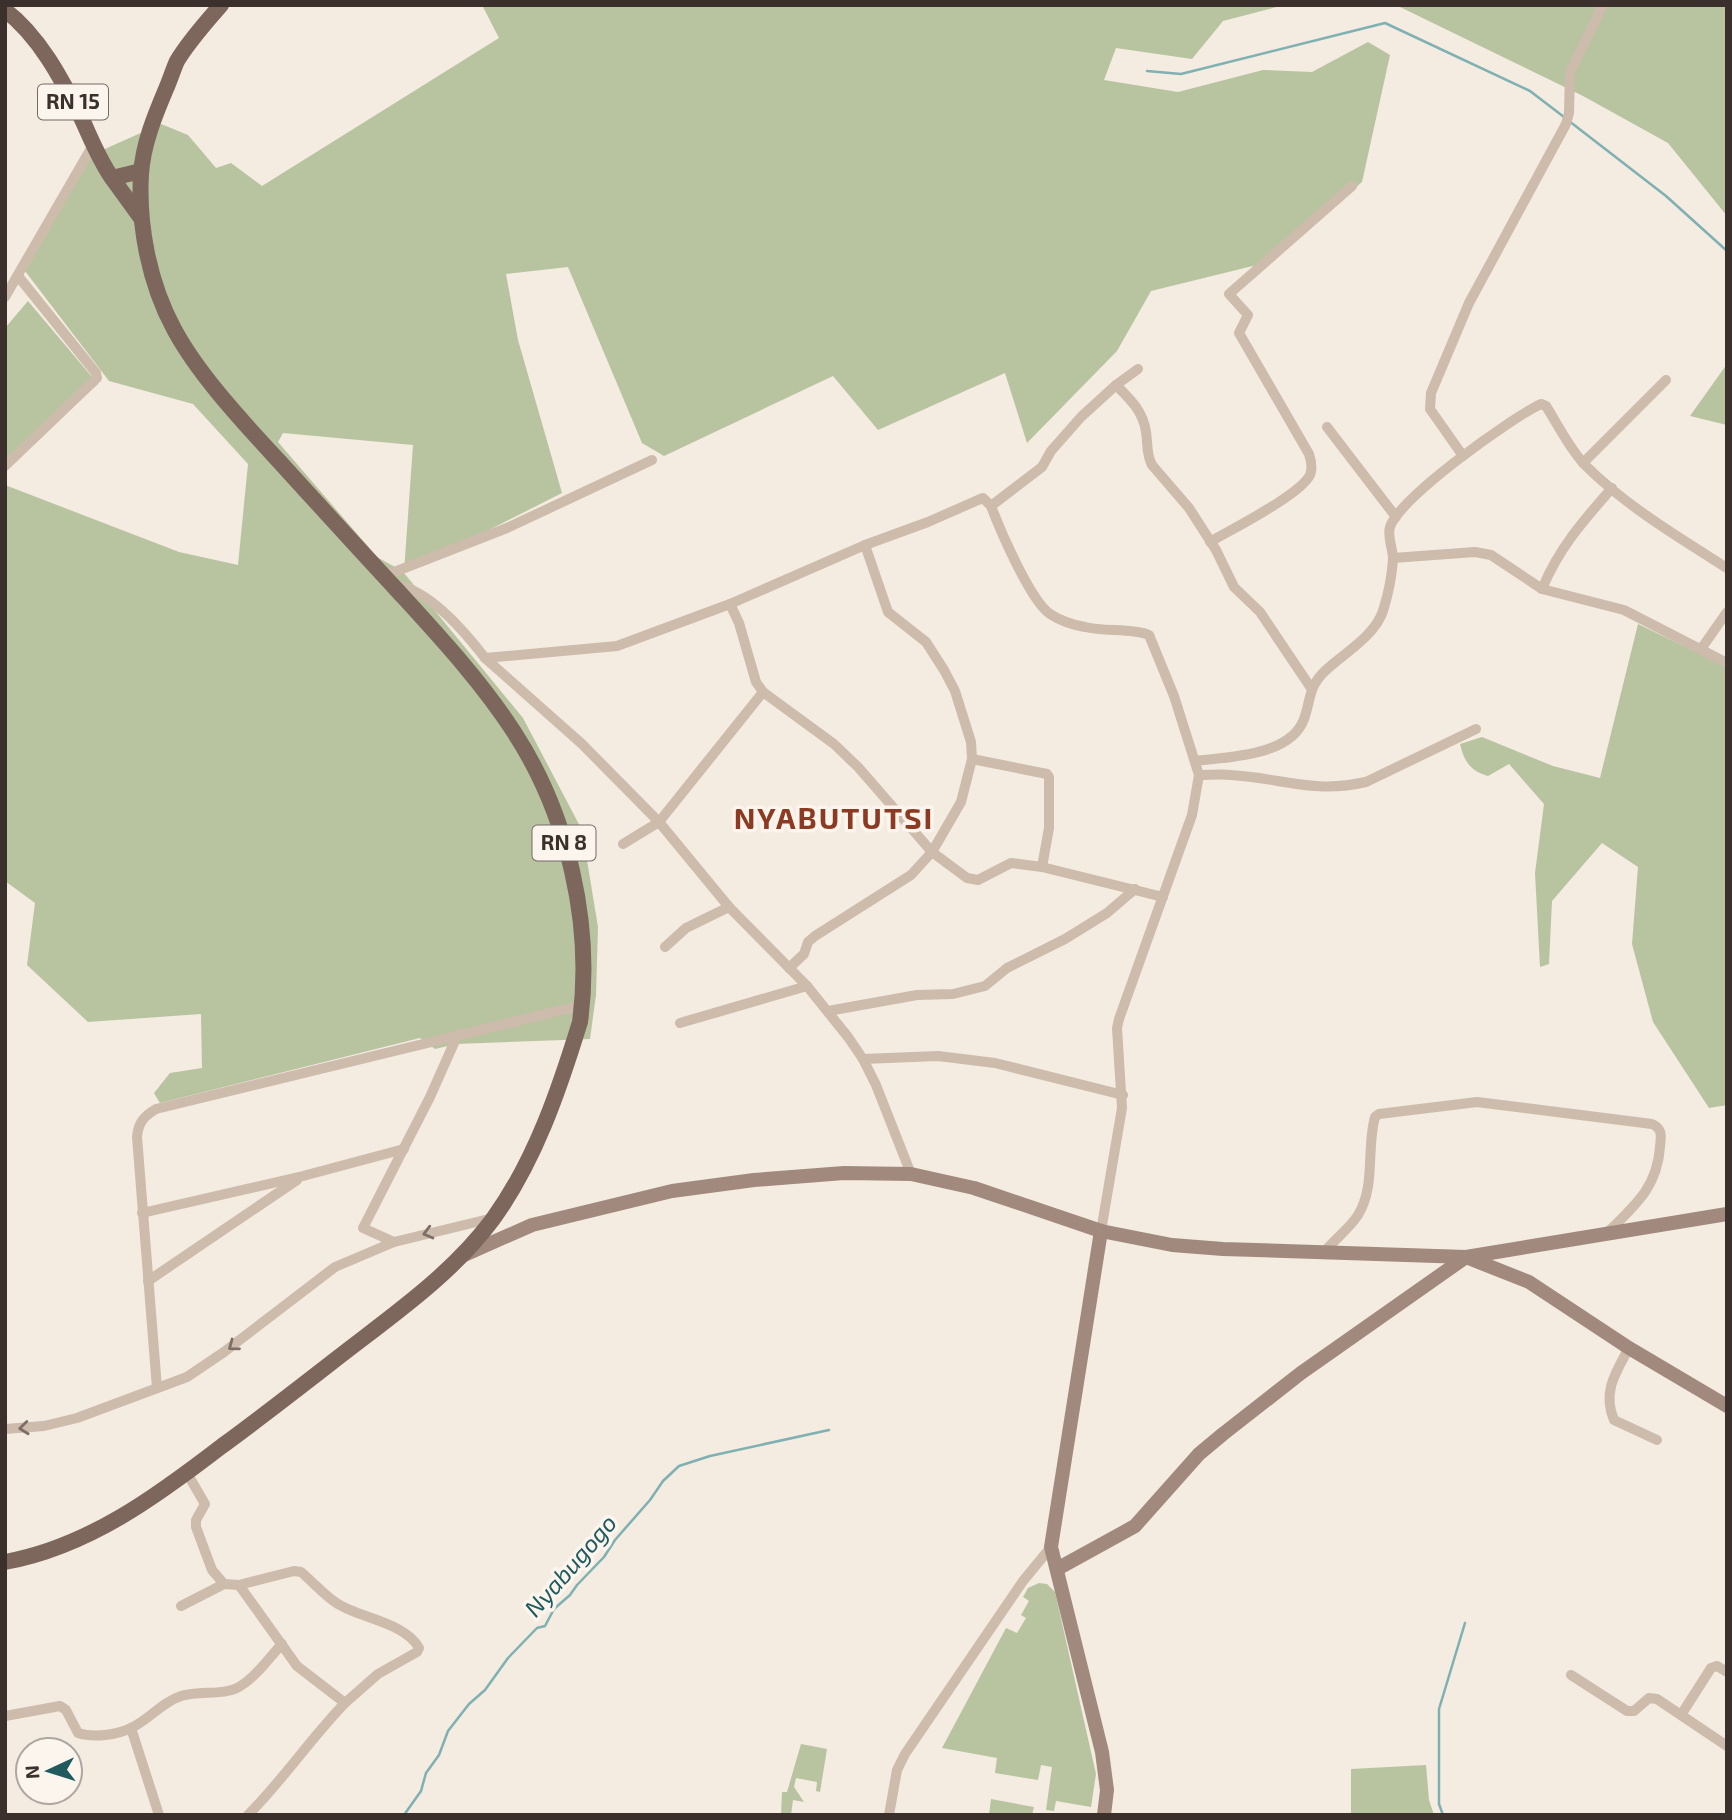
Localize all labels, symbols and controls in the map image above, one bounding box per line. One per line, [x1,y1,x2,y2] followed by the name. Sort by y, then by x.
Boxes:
[38,84,108,119] road number: RN 15
[734,799,934,835] district label: NYABUTUTSI
[532,826,596,860] road number: RN 8
[422,1225,434,1239] one-way arrow
[228,1337,241,1350] one-way arrow
[18,1420,29,1435] one-way arrow
[518,1508,622,1622] water label: Nyabugogo
[14,1736,84,1806] north arrow
[20,1765,43,1780] text: N

